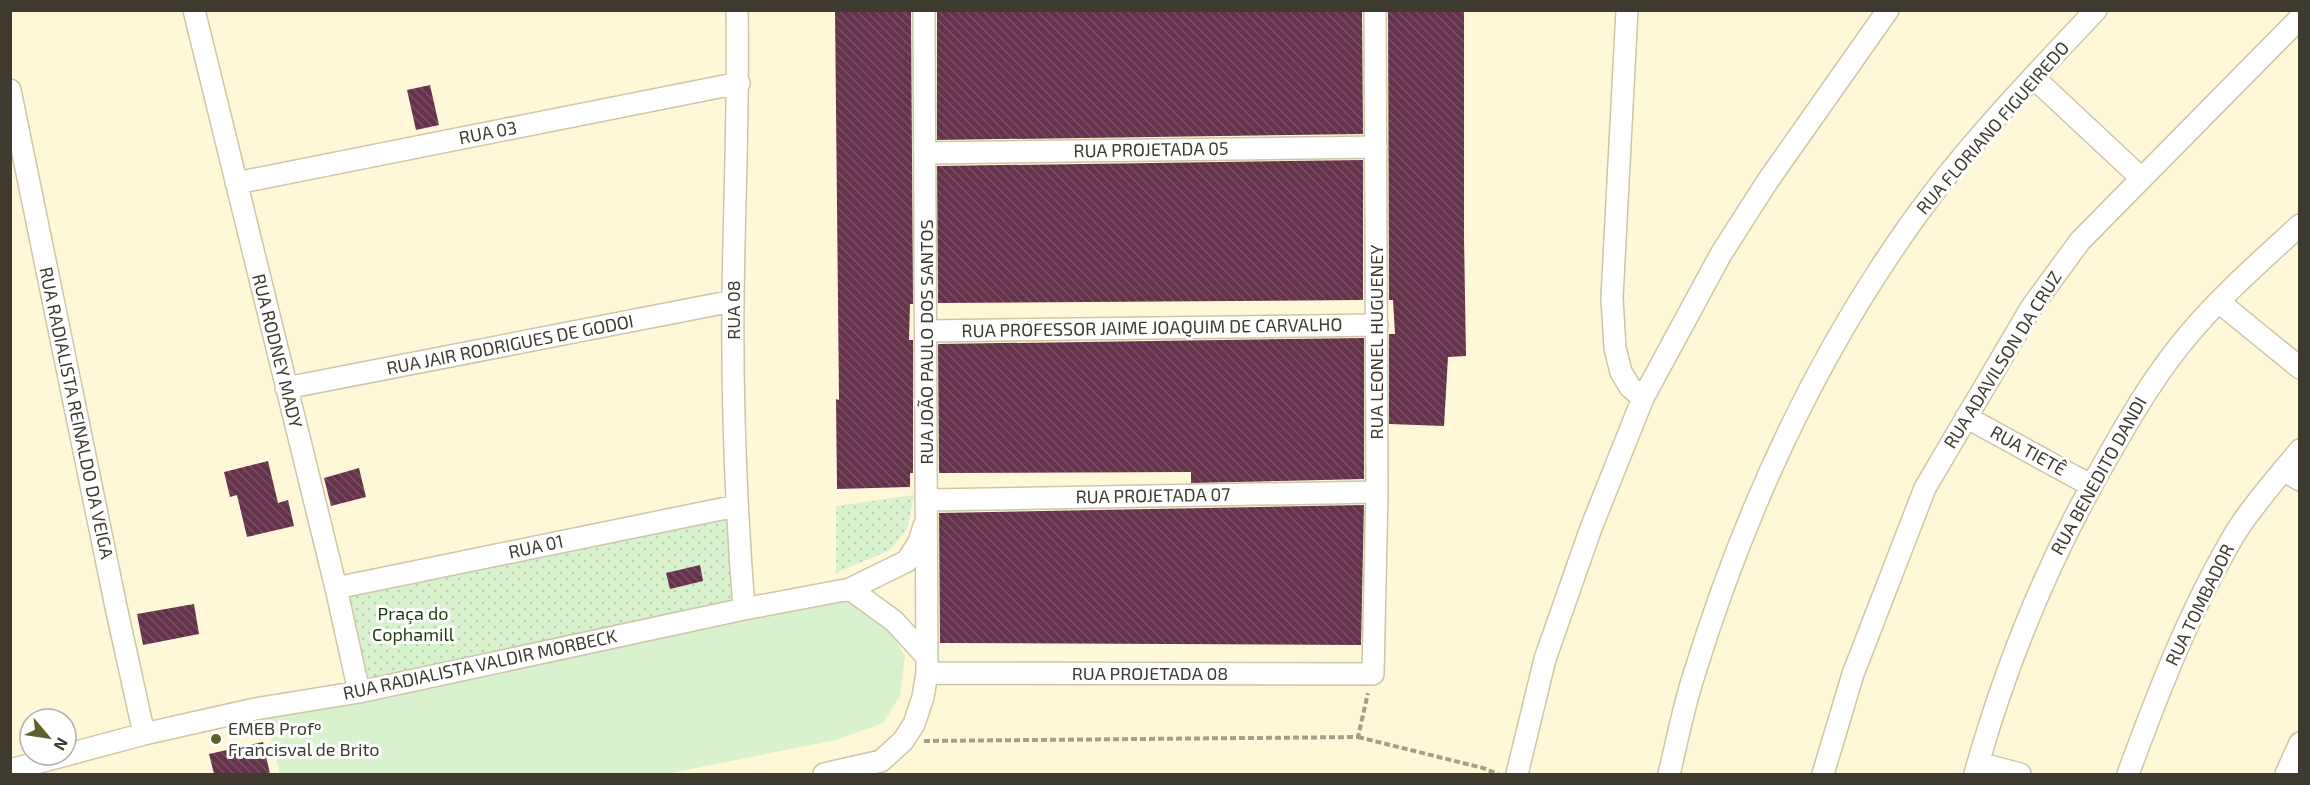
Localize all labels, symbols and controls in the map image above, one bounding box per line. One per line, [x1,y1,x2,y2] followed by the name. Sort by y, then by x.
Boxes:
[1911,36,2073,218] street label: RUA FLORIANO FIGUEIREDO
[457,116,519,148] street label: RUA 03
[1073,137,1229,161] street label: RUA PROJETADA 05
[915,219,937,465] street label: RUA JOÃO PAULO DOS SANTOS
[1365,244,1387,440] street label: RUA LEONEL HUGUENEY
[35,265,119,561] street label: RUA RADIALISTA REINALDO DA VEIGA
[1938,267,2066,452] street label: RUA ADAVILSON DA CRUZ
[248,271,308,431] street label: RUA RODNEY MADY
[722,280,744,340] street label: RUA 08
[384,309,635,379] street label: RUA JAIR RODRIGUES DE GODOI
[961,313,1343,341] street label: RUA PROFESSOR JAIME JOAQUIM DE CARVALHO
[2046,393,2151,558] street label: RUA BENEDITO DANDI
[1987,420,2070,480] street label: RUA TIETÊ
[1075,483,1231,507] street label: RUA PROJETADA 07
[506,529,565,563] street label: RUA 01
[2160,540,2238,669] street label: RUA TOMBADOR
[372,602,455,645] park label: Praça do Cophamill
[341,624,619,704] street label: RUA RADIALISTA VALDIR MORBECK
[1072,662,1228,684] street label: RUA PROJETADA 08
[18,707,78,767] north arrow
[228,717,379,760] place label: EMEB Profº Francisval de Brito
[209,732,223,746] marker: EMEB Profº Francisval de Brito
[50,735,73,754] text: N

